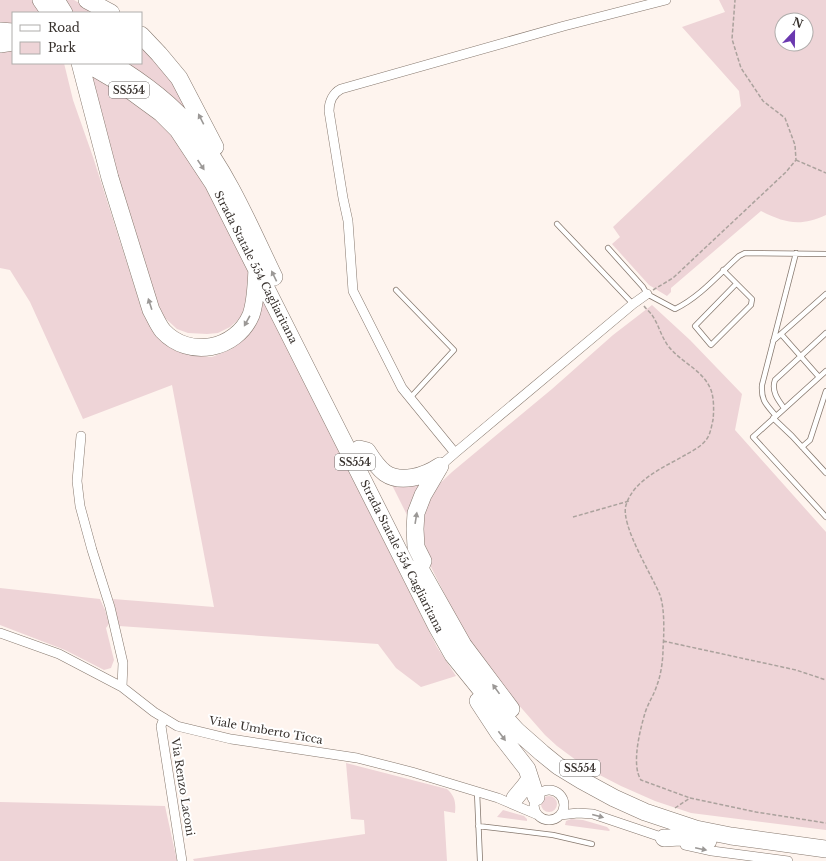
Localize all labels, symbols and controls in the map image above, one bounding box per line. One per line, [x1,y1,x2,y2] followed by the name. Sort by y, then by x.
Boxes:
[12,12,142,64] legend
[774,12,814,52] north arrow
[790,14,806,31] text: N
[48,20,80,35] text: Road
[48,40,76,55] text: Park
[109,82,149,98] road number: SS554
[198,113,204,125] one-way arrow
[197,160,205,171] one-way arrow
[211,188,301,347] street label: Strada Statale 554 Cagliaritana
[270,270,277,281] one-way arrow
[146,298,152,310] one-way arrow
[244,315,251,327] one-way arrow
[335,454,375,470] road number: SS554
[357,477,447,636] street label: Strada Statale 554 Cagliaritana
[413,512,419,524] one-way arrow
[492,684,500,695] one-way arrow
[207,713,325,747] street label: Viale Umberto Ticca
[498,731,506,742] one-way arrow
[168,736,198,837] street label: Via Renzo Laconi
[560,760,600,776] road number: SS554
[593,813,605,819] one-way arrow
[695,847,708,853] one-way arrow

